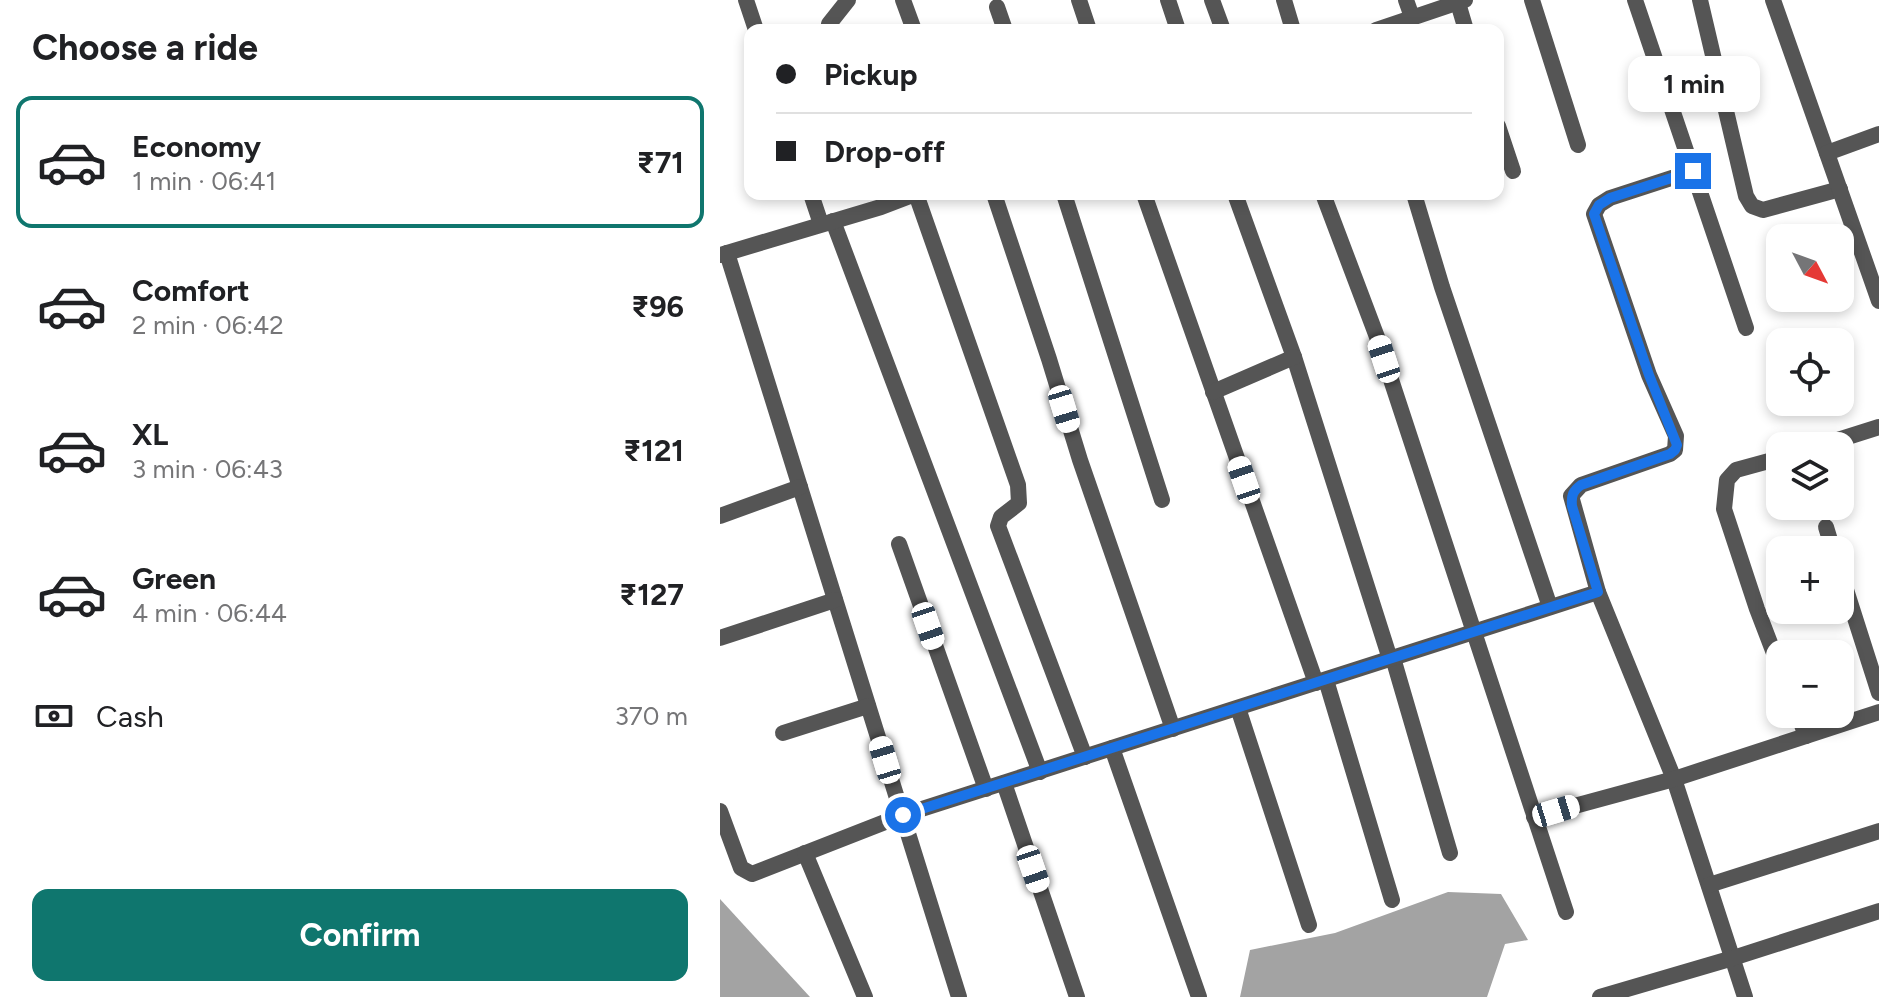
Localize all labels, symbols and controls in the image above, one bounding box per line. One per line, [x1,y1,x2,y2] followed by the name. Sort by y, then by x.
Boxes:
[32,26,258,69] text: Choose a ride
[1627,55,1759,111] callout: 1 min
[824,56,918,93] text: Pickup
[1663,68,1725,100] text: 1 min
[36,126,108,198] icon: car
[132,128,261,165] text: Economy
[824,133,945,170] text: Drop-off
[637,144,684,181] text: ₹71
[1675,153,1711,189] route end
[132,165,276,197] text: 1 min · 06:41
[1766,224,1854,312] north arrow
[1766,224,1854,728] map controls
[36,270,108,342] icon: car
[132,272,250,309] text: Comfort
[631,288,684,325] text: ₹96
[132,309,284,341] text: 2 min · 06:42
[1766,328,1854,416] button: locate
[1365,332,1403,386] car
[1046,383,1082,435] car
[36,414,108,486] icon: car
[132,416,168,453] text: XL
[623,432,684,469] text: ₹121
[1766,432,1854,520] button: layers
[132,453,283,485] text: 3 min · 06:43
[1225,453,1263,507] car
[1766,536,1854,624] button: +
[36,558,108,630] icon: car
[132,560,216,597] text: Green
[619,576,684,613] text: ₹127
[132,597,287,629] text: 4 min · 06:44
[909,599,947,653] car
[1766,640,1854,728] button: −
[32,694,76,738] icon: cash
[96,698,164,735] text: Cash
[615,700,688,732] text: 370 m
[867,734,903,786] car
[1530,793,1582,829] car
[885,797,921,833] route start
[1014,842,1052,896] car
[32,889,688,981] button: Confirm

